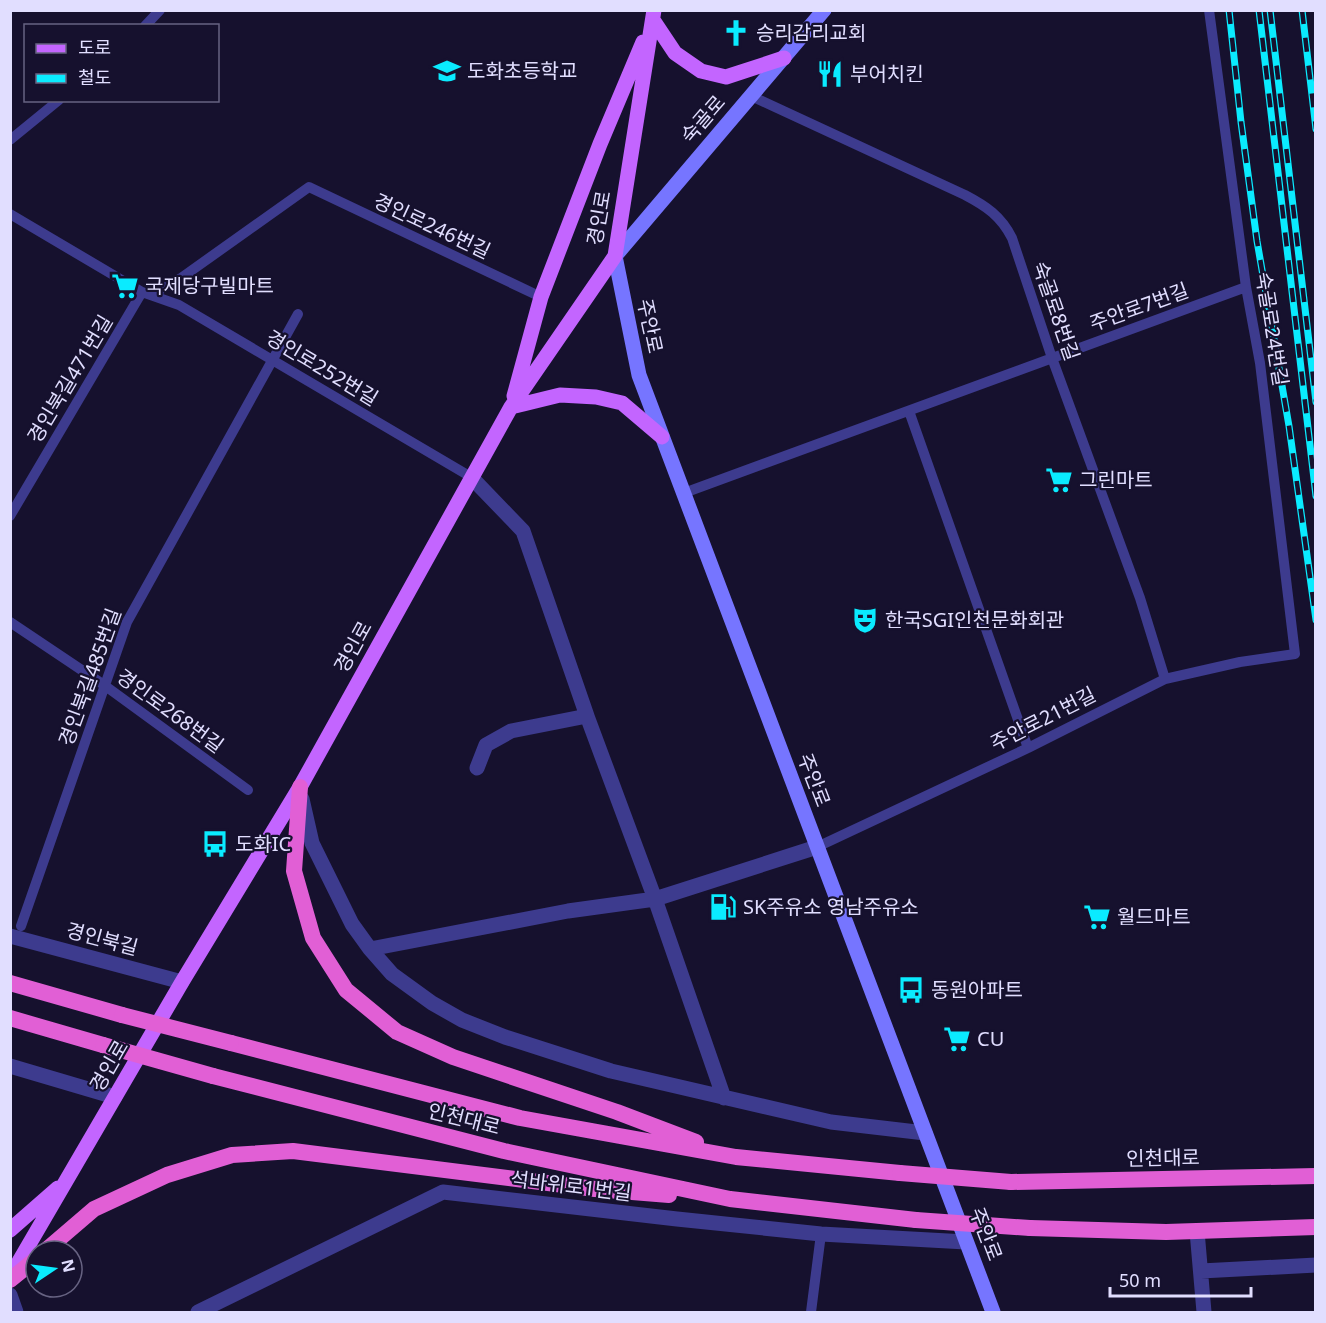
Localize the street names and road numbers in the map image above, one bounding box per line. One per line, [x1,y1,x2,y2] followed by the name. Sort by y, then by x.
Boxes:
[674,89,731,148] street label: 숙골로
[369,187,495,264] street label: 경인로246번길
[580,188,617,247] street label: 경인로
[1027,258,1086,364] street label: 숙골로8번길
[1250,270,1295,388] street label: 숙골로24번길
[1086,276,1192,337] street label: 주안로7번길
[632,296,669,356] street label: 주안로
[21,310,118,448] street label: 경인북길471번길
[261,323,383,412] street label: 경인로252번길
[52,604,127,749] street label: 경인북길485번길
[327,616,378,677] street label: 경인로
[111,663,229,759] street label: 경인로268번길
[985,680,1100,757] street label: 주안로21번길
[792,749,837,810] street label: 주안로
[63,916,141,961] street label: 경인북길
[83,1035,134,1096] street label: 경인로
[425,1097,503,1141] street label: 인천대로
[1126,1143,1200,1172] street label: 인천대로
[509,1165,633,1206] street label: 석바위로1번길
[964,1203,1009,1264] street label: 주안로

